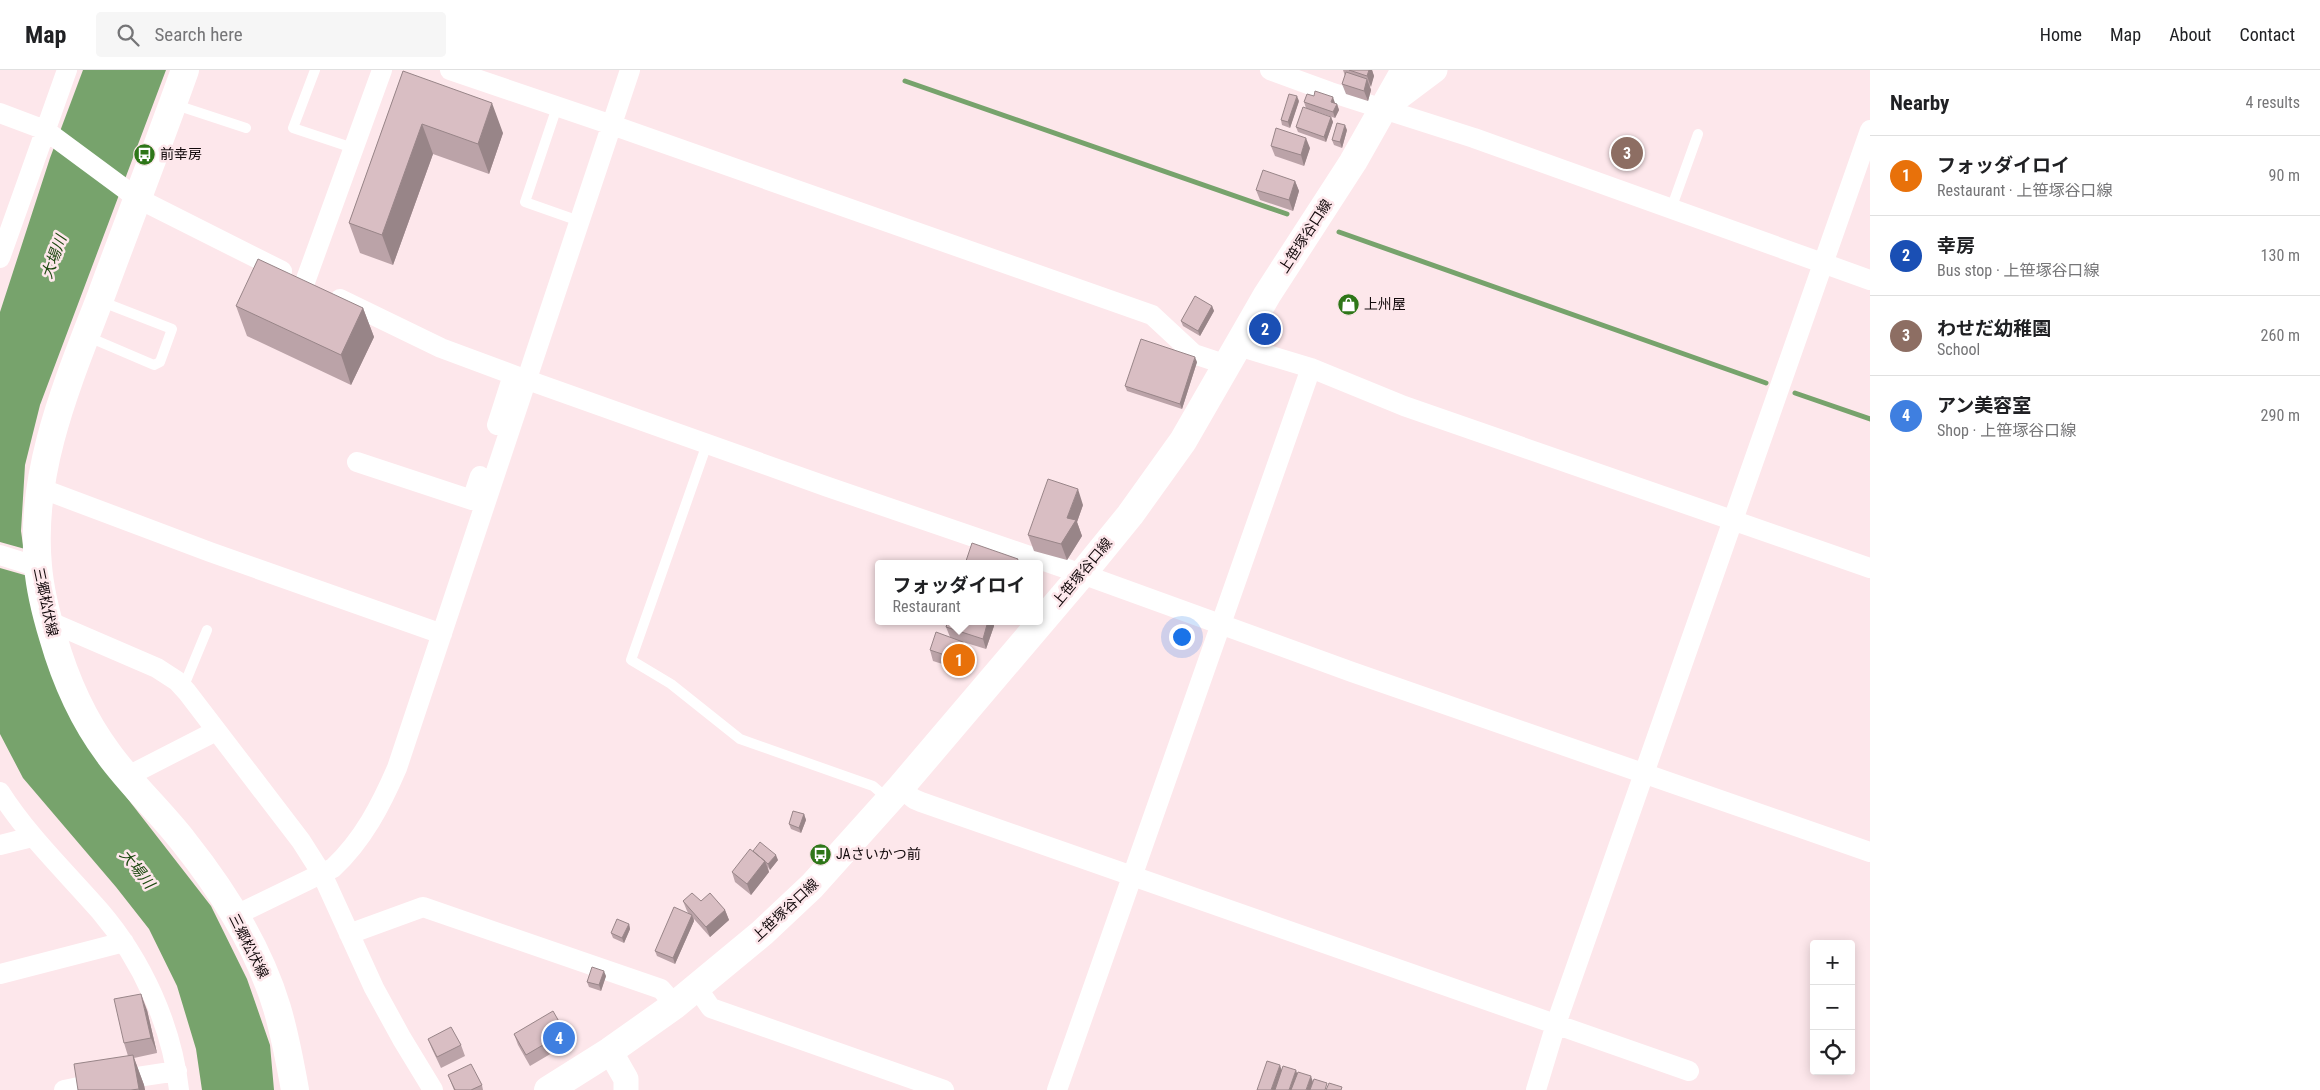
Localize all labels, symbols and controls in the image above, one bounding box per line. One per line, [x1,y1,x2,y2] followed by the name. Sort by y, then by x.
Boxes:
[96,12,446,57] search box
[25,21,66,49] text: Map
[114,21,142,49] icon: search
[154,23,243,46] text: Search here
[2040,24,2082,45] text: Home
[2110,24,2141,45] text: Map
[2169,24,2211,45] text: About
[2239,24,2295,45] text: Contact
[1890,91,1949,115] text: Nearby
[2245,93,2300,112] text: 4 results
[1611,134,1643,172] pin: 3
[132,142,156,166] bus stop icon: 前幸房
[160,146,202,162] place label: 前幸房
[1937,154,2070,177] text: フォッダイロイ
[1902,166,1910,185] text: 1
[2268,166,2300,185] text: 90 m
[1937,181,2112,200] text: Restaurant · 上笹塚谷口線
[1275,196,1335,276] street label: 上笹塚谷口線
[38,231,71,281] water label: 大場川
[1937,234,1975,257] text: 幸房
[1902,246,1910,265] text: 2
[2261,246,2300,265] text: 130 m
[1937,261,2099,280] text: Bus stop · 上笹塚谷口線
[1336,292,1360,316] shop icon: 上州屋
[1364,296,1406,312] place label: 上州屋
[1249,310,1281,348] pin: 2
[1937,317,2051,340] text: わせだ幼稚園
[1902,326,1910,345] text: 3
[2261,326,2300,345] text: 260 m
[1937,340,1980,359] text: School
[1937,394,2031,417] text: アン美容室
[1902,406,1910,425] text: 4
[2261,406,2300,425] text: 290 m
[1937,421,2076,440] text: Shop · 上笹塚谷口線
[1049,535,1115,609] street label: 上笹塚谷口線
[875,560,1043,625] popup
[31,566,61,638] street label: 三郷松伏線
[892,574,1026,597] text: フォッダイロイ
[892,597,961,616] text: Restaurant
[1169,624,1195,650] your location
[943,641,975,679] pin: 1
[808,842,832,866] bus stop icon: JAさいかつ前
[116,846,159,894] water label: 大場川
[836,846,921,862] place label: JAさいかつ前
[749,876,821,944] street label: 上笹塚谷口線
[226,911,272,981] street label: 三郷松伏線
[1810,940,1855,1075] map controls
[1810,940,1855,985] button: +
[1810,985,1855,1030] button: −
[543,1019,575,1057] pin: 4
[1810,1030,1855,1075] button: locate

